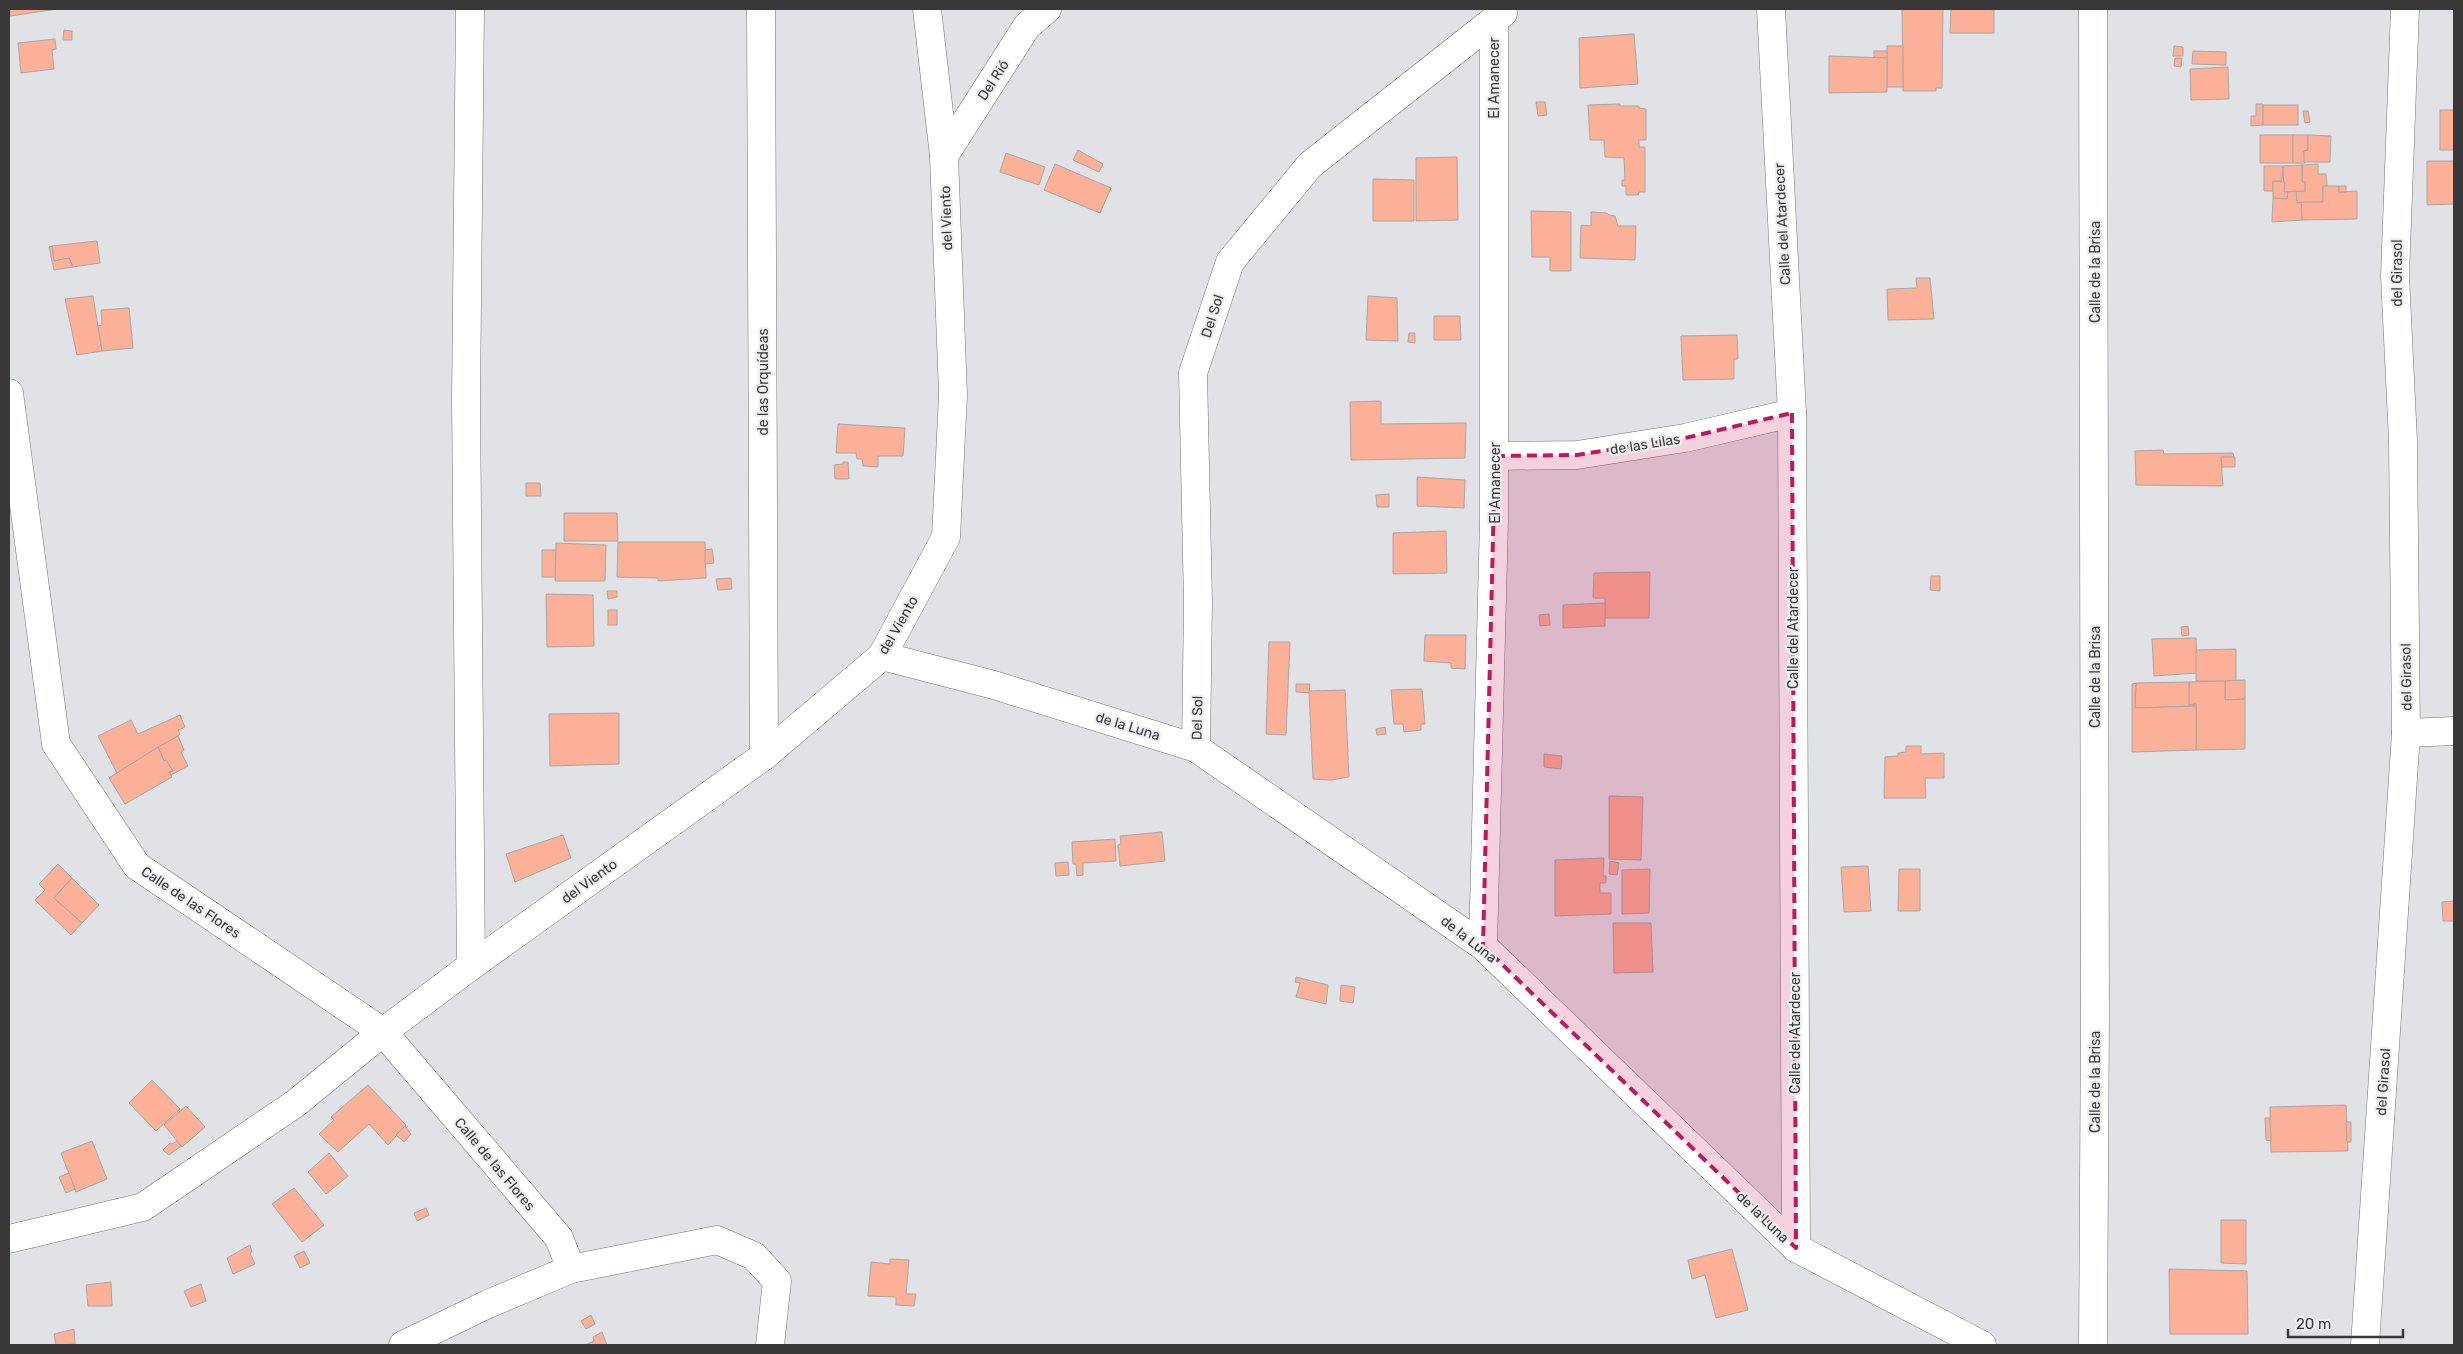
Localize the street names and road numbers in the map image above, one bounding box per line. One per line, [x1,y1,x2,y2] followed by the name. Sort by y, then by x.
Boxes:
[1486,36,1503,119] street label: El Amanecer
[974,57,1013,104] street label: Del Rió
[1771,162,1794,285] street label: Calle del Atardecer
[937,185,956,251] street label: del Viento
[2087,221,2104,323] street label: Calle de la Brisa
[2389,239,2406,307] street label: del Girasol
[1198,292,1227,340] street label: Del Sol
[755,328,772,436] street label: de las Orquídeas
[1609,431,1681,458] street label: de las Lilas
[1487,441,1504,524] street label: El Amanecer
[1785,566,1802,689] street label: Calle del Atardecer
[875,593,922,658] street label: del Viento
[2087,626,2104,728] street label: Calle de la Brisa
[2397,643,2416,711] street label: del Girasol
[1189,696,1206,740] street label: Del Sol
[1094,709,1162,744] street label: de la Luna
[558,855,621,907] street label: del Viento
[138,863,244,942] street label: Calle de las Flores
[1437,912,1500,967] street label: de la Luna
[1787,971,1804,1094] street label: Calle del Atardecer
[2087,1031,2104,1133] street label: Calle de la Brisa
[2373,1048,2394,1116] street label: del Girasol
[451,1114,538,1214] street label: Calle de las Flores
[1733,1188,1792,1247] street label: de la Luna

